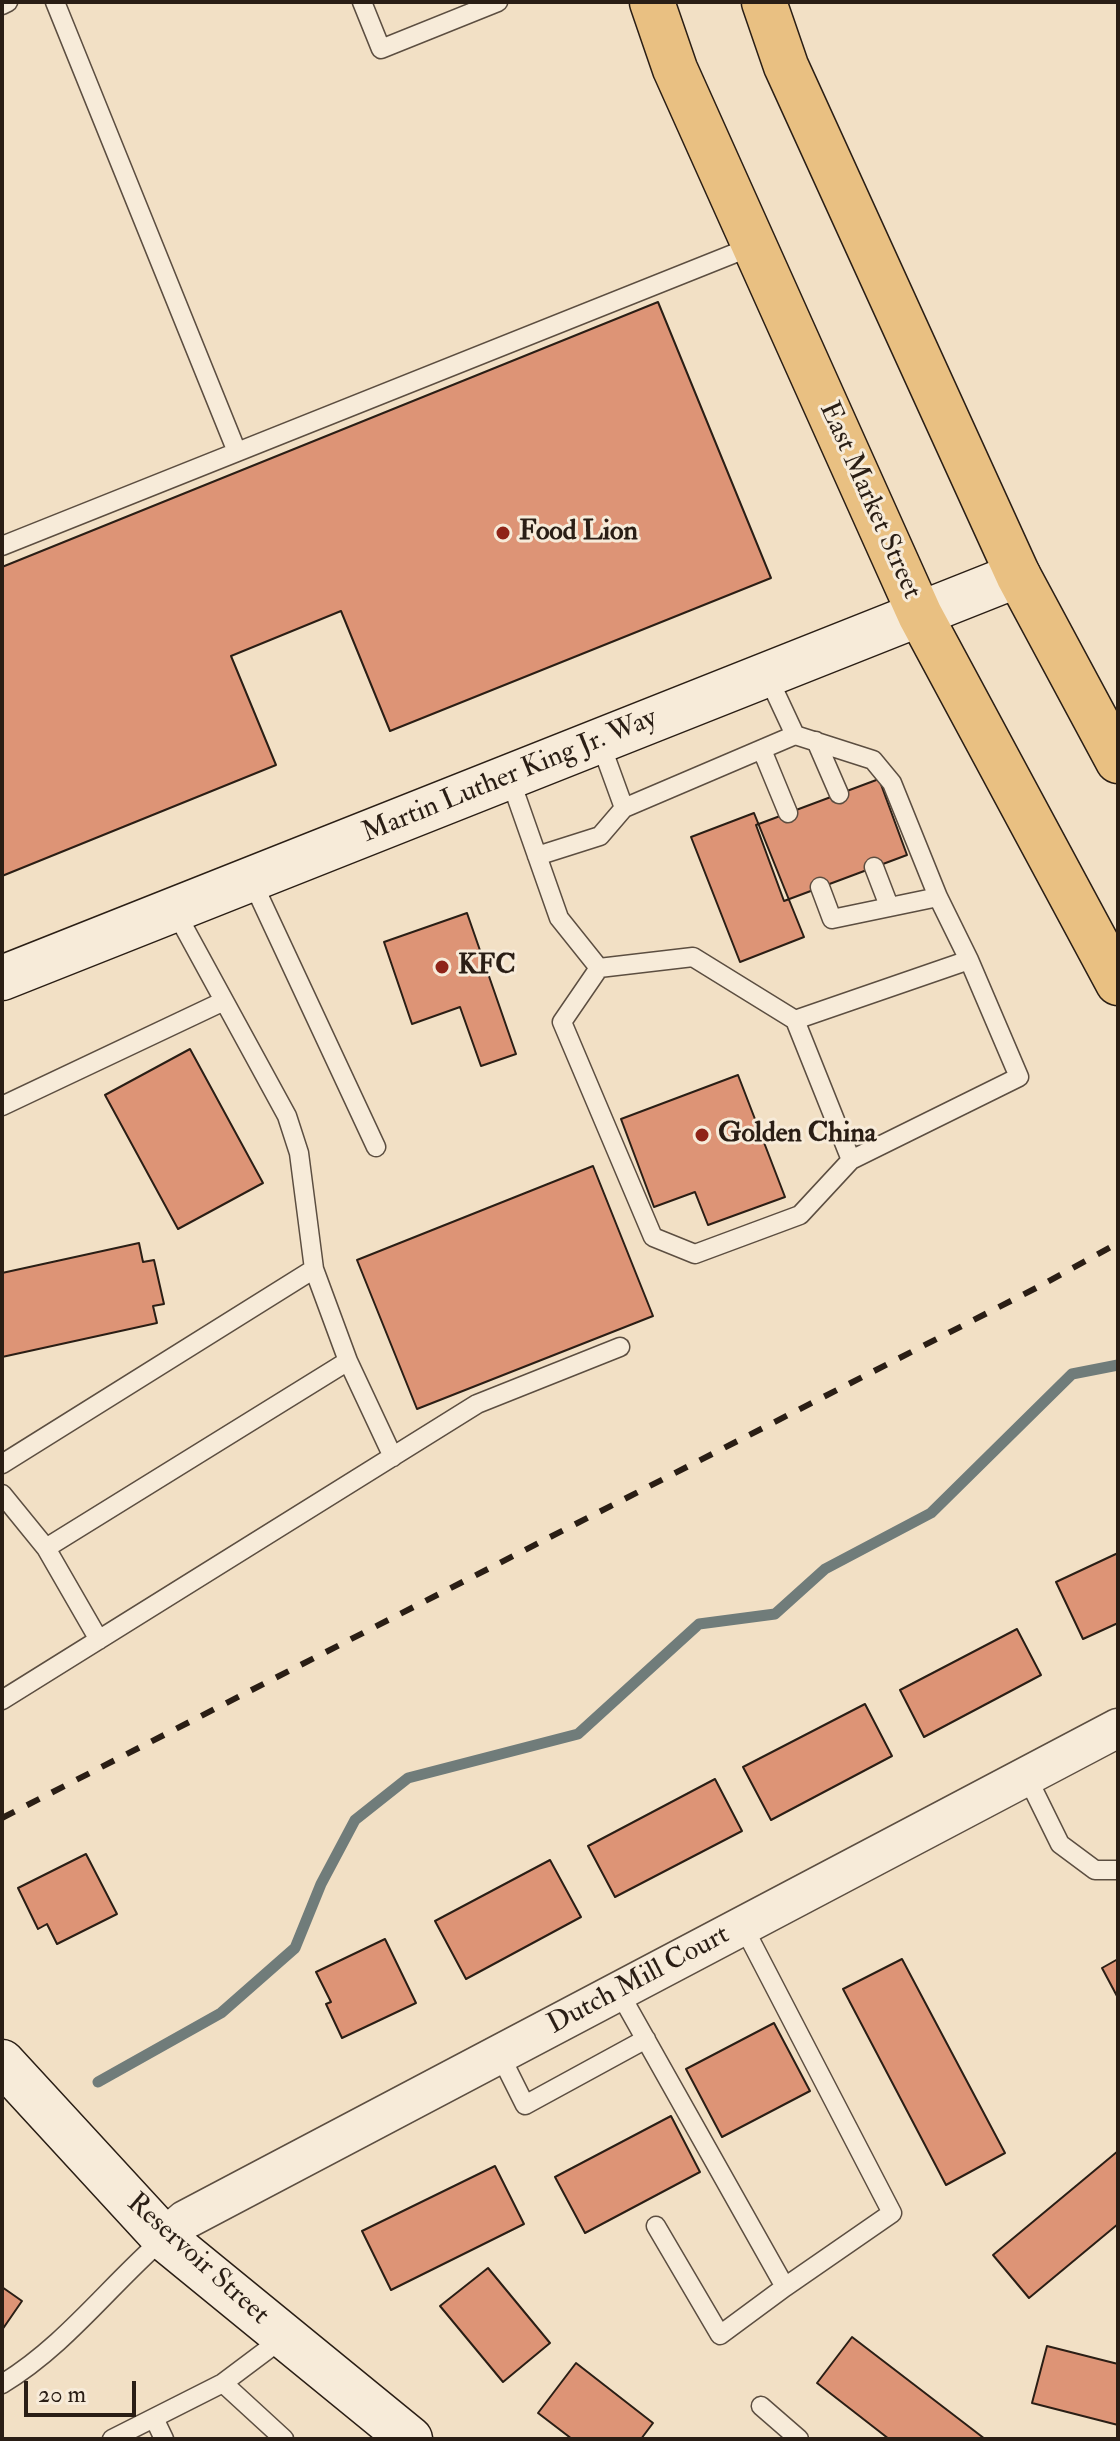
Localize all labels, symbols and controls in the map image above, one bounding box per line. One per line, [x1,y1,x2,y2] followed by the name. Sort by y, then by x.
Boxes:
[811,397,927,605] street label: East Market Street
[519,516,638,550] place label: Food Lion
[494,524,512,542] marker: Food Lion
[358,702,662,852] street label: Martin Luther King Jr. Way
[458,950,516,984] place label: KFC
[433,958,451,976] marker: KFC
[718,1118,876,1152] place label: Golden China
[693,1126,711,1144] marker: Golden China
[542,1919,736,2043] street label: Dutch Mill Court
[119,2187,275,2333] street label: Reservoir Street
[28,2365,140,2415] scale bar
[38,2379,86,2410] text: 20 m

